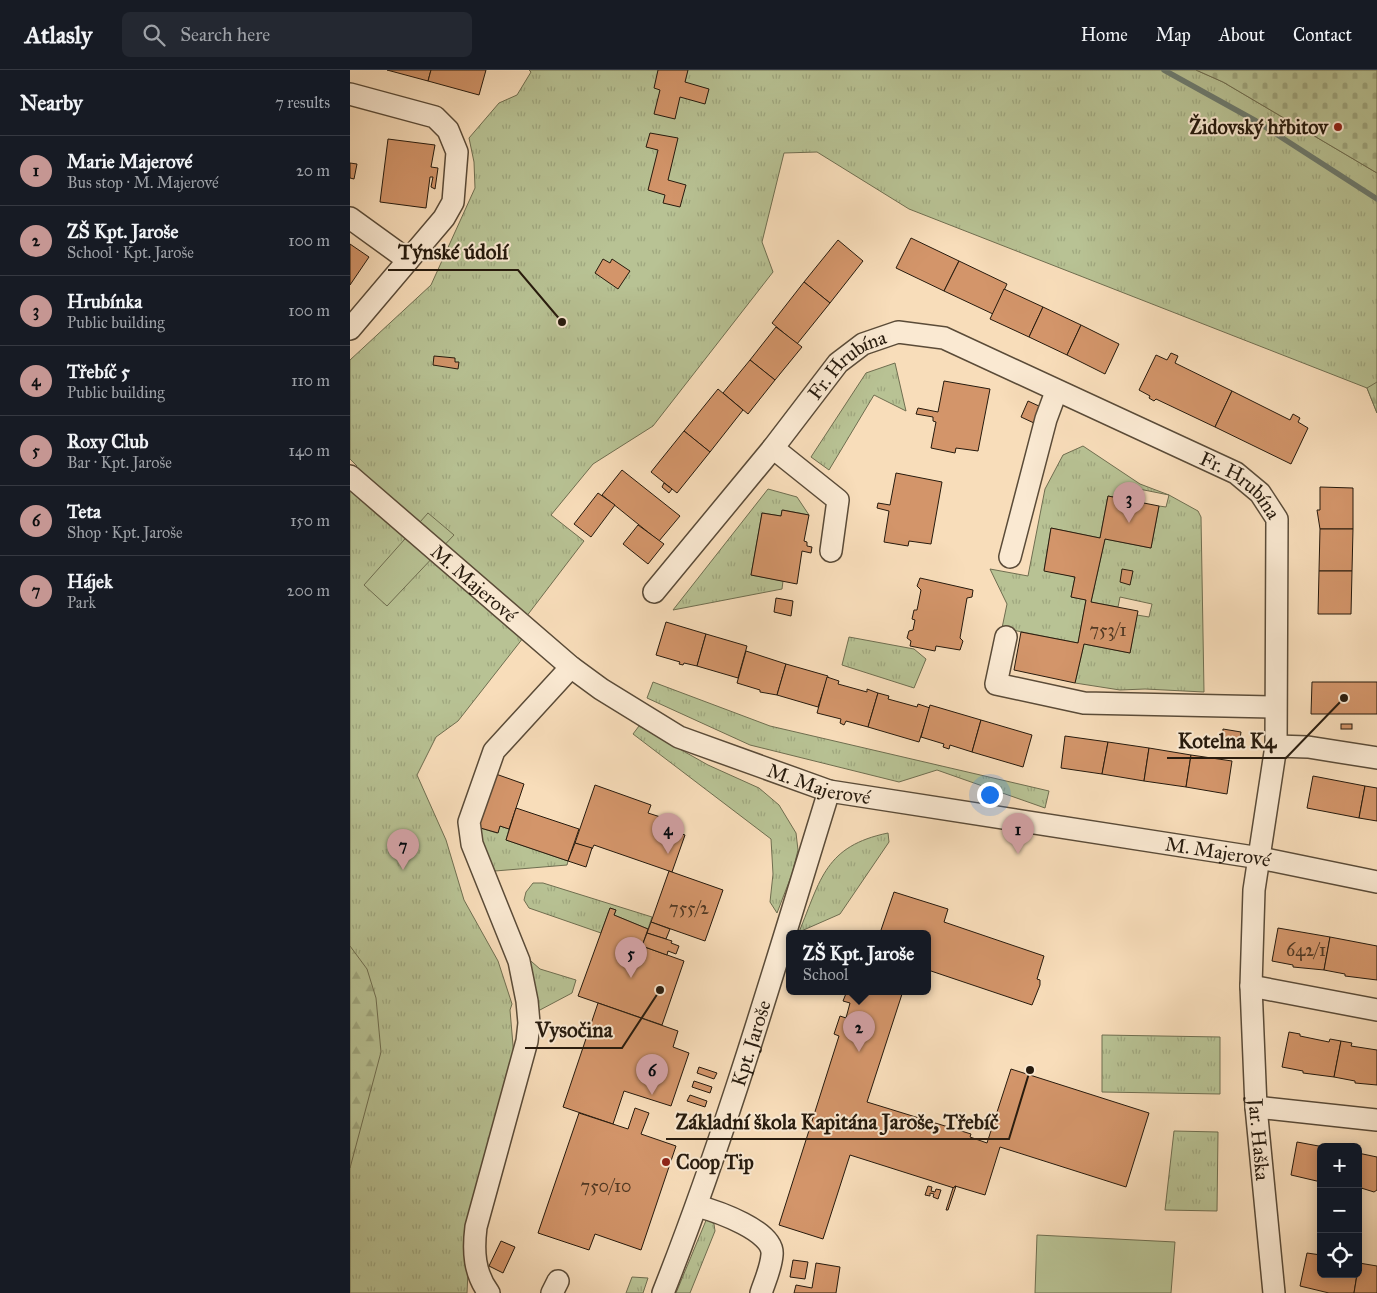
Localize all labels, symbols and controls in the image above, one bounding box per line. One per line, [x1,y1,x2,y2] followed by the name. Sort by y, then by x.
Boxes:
[122,12,472,57] search box
[25,20,92,50] text: Atlasly
[140,21,168,49] icon: search
[180,23,270,46] text: Search here
[1081,24,1128,46] text: Home
[1156,24,1191,46] text: Map
[1219,24,1265,46] text: About
[1293,24,1352,46] text: Contact
[20,90,83,116] text: Nearby
[275,93,330,112] text: 7 results
[1190,113,1329,140] place label: Židovský hřbitov
[1332,121,1344,133] marker: Židovský hřbitov
[67,150,192,173] text: Marie Majerové
[33,161,39,180] text: 1
[296,161,330,180] text: 20 m
[67,173,219,192] text: Bus stop · M. Majerové
[67,220,178,243] text: ZŠ Kpt. Jaroše
[32,231,40,250] text: 2
[288,231,330,250] text: 100 m
[388,234,518,270] callout: Týnské údolí
[397,239,509,265] text: Týnské údolí
[67,243,194,262] text: School · Kpt. Jaroše
[67,290,142,313] text: Hrubínka
[33,301,39,320] text: 3
[288,301,330,320] text: 100 m
[67,313,165,332] text: Public building
[802,325,890,404] street label: Fr. Hrubína
[67,360,130,383] text: Třebíč 5
[32,371,40,390] text: 4
[291,371,330,390] text: 110 m
[67,383,165,402] text: Public building
[67,430,149,453] text: Roxy Club
[32,441,40,460] text: 5
[289,441,330,460] text: 140 m
[1196,446,1286,524] street label: Fr. Hrubína
[67,453,172,472] text: Bar · Kpt. Jaroše
[1113,482,1145,523] pin: 3
[67,500,101,523] text: Teta
[32,511,40,530] text: 6
[290,511,330,530] text: 150 m
[67,523,183,542] text: Shop · Kpt. Jaroše
[426,539,523,628] street label: M. Majerové
[67,570,113,593] text: Hájek
[32,581,40,600] text: 7
[287,581,330,600] text: 200 m
[67,593,96,612] text: Park
[1089,619,1127,641] house number: 753/1
[1167,722,1286,758] callout: Kotelna K4
[1178,728,1278,754] text: Kotelna K4
[764,758,873,809] street label: M. Majerové
[977,782,1003,808] your location
[652,813,684,854] pin: 4
[1002,813,1034,854] pin: 1
[387,829,419,870] pin: 7
[1164,831,1274,872] street label: M. Majerové
[669,897,709,919] house number: 755/2
[786,930,931,995] popup
[615,937,647,978] pin: 5
[1286,939,1326,961] house number: 642/1
[803,942,914,965] text: ZŠ Kpt. Jaroše
[803,965,848,984] text: School
[726,997,776,1089] street label: Kpt. Jaroše
[843,1011,875,1052] pin: 2
[525,1012,622,1048] callout: Vysočina
[534,1017,614,1043] text: Vysočina
[636,1054,668,1095] pin: 6
[1243,1096,1275,1182] street label: Jar. Haška
[666,1103,1009,1139] callout: Základní škola Kapitána Jaroše, Třebíč
[675,1109,999,1136] text: Základní škola Kapitána Jaroše, Třebíč
[1317,1143,1362,1278] map controls
[1317,1143,1362,1188] button: +
[676,1150,754,1175] place label: Coop Tip
[660,1156,672,1168] marker: Coop Tip
[581,1175,631,1197] house number: 750/10
[1317,1188,1362,1233] button: −
[1317,1233,1362,1278] button: locate

